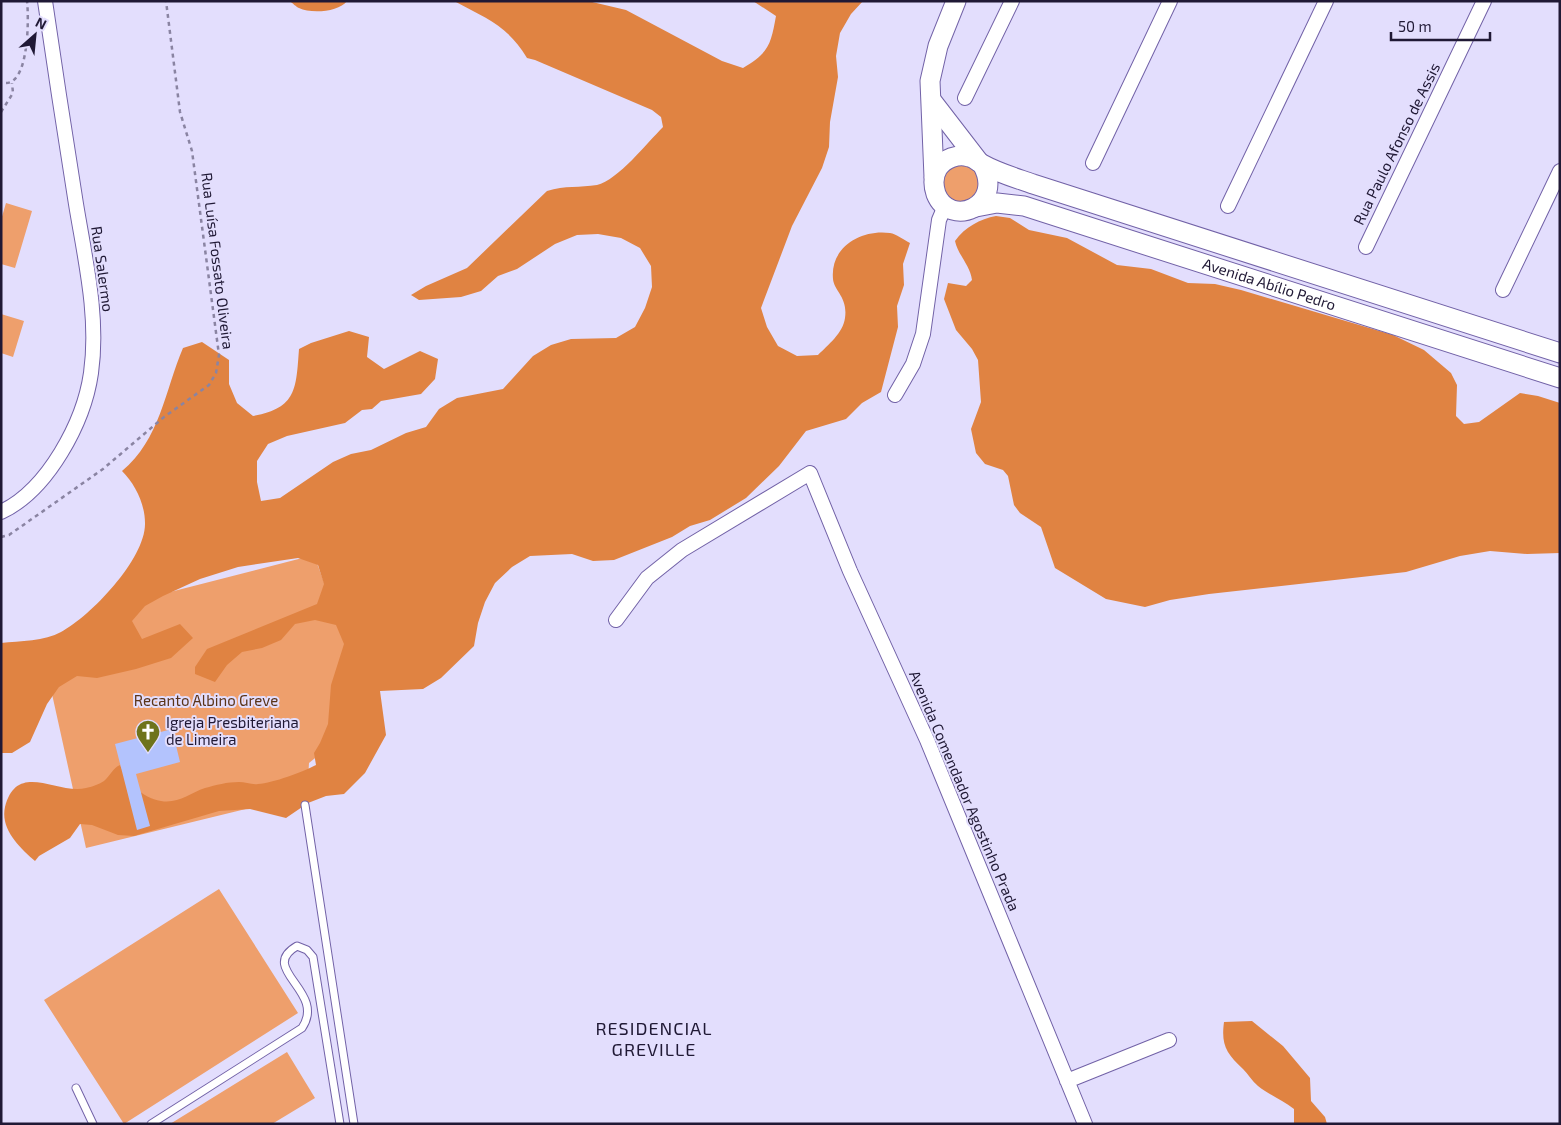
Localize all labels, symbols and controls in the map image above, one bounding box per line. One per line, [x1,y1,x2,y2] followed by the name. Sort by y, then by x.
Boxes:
[10,10,60,60] north arrow
[1391,10,1490,42] scale bar
[33,13,49,33] text: N
[1398,17,1432,35] text: 50 m
[1349,60,1443,228] street label: Rua Paulo Afonso de Assis
[198,171,238,350] street label: Rua Luísa Fossato Oliveira
[88,225,118,313] street label: Rua Salermo
[1201,254,1338,313] street label: Avenida Abílio Pedro
[906,668,1024,914] street label: Avenida Comendador Agostinho Prada
[134,691,278,709] park label: Recanto Albino Greve
[166,713,299,748] place label: Igreja Presbiteriana de Limeira
[135,719,161,753] church icon: Igreja Presbiteriana de Limeira
[595,1017,713,1060] district label: RESIDENCIAL GREVILLE

